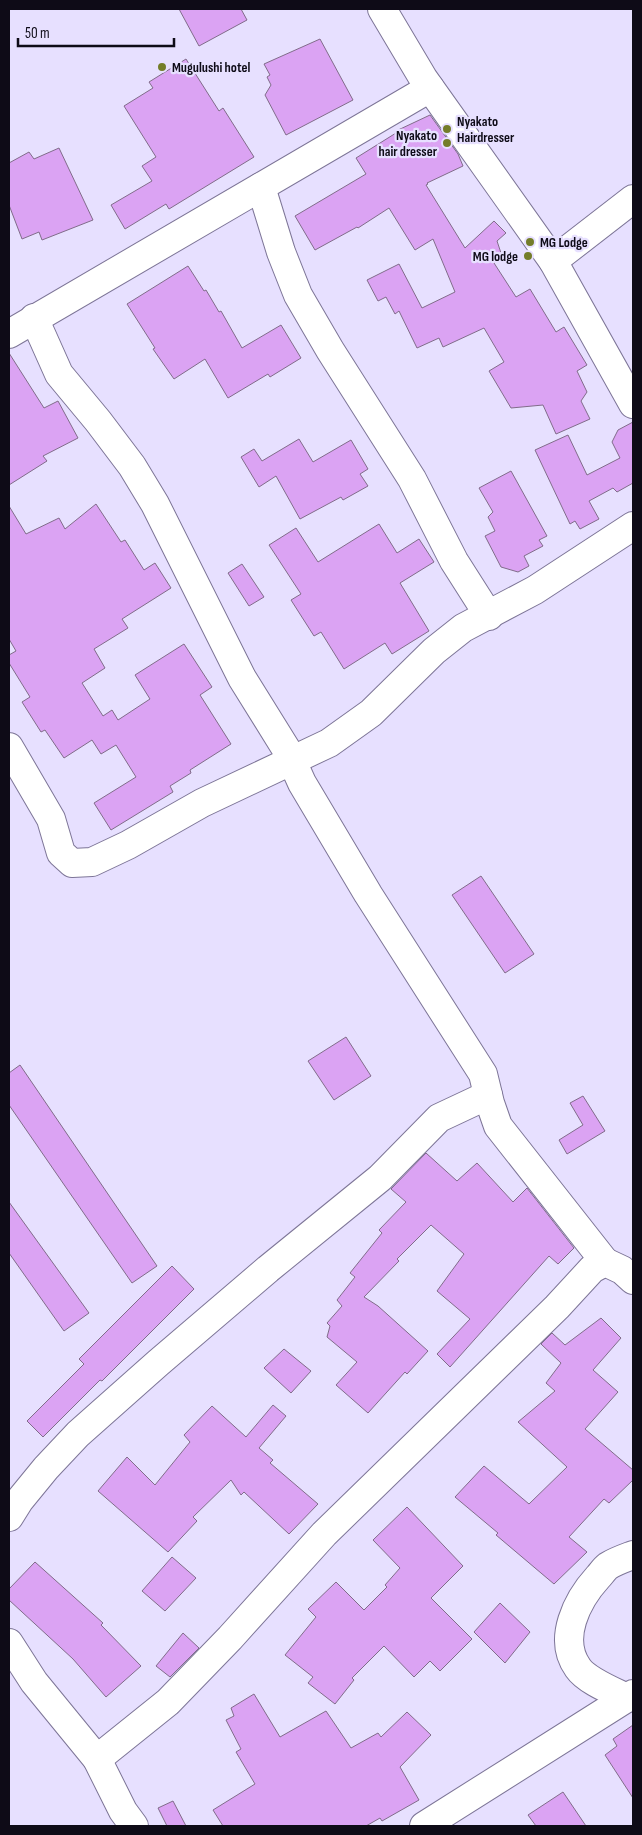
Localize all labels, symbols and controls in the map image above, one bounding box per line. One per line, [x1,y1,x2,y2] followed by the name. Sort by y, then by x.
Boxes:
[18,15,174,47] scale bar
[25,24,50,43] text: 50 m
[172,59,250,76] place label: Mugulushi hotel
[156,61,168,73] marker: Mugulushi hotel
[457,113,515,146] place label: Nyakato Hairdresser
[441,123,453,135] marker: Nyakato Hairdresser
[379,127,438,160] place label: Nyakato hair dresser
[441,137,453,149] marker: Nyakato hair dresser
[540,234,588,251] place label: MG Lodge
[524,236,536,248] marker: MG Lodge
[473,248,518,265] place label: MG lodge
[522,250,534,262] marker: MG lodge

